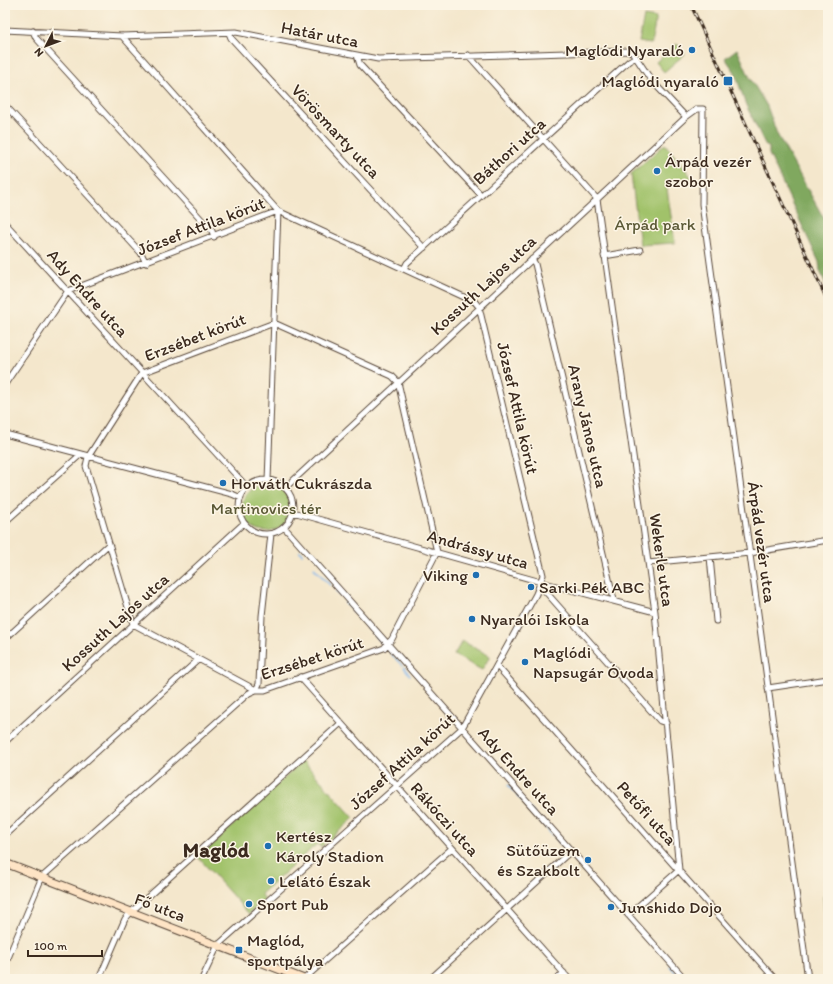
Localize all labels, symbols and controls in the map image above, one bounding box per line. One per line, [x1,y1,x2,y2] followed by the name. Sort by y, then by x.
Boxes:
[280,17,361,51] street label: Határ utca
[26,26,66,66] north arrow
[565,40,684,60] place label: Maglódi Nyaraló
[32,45,46,59] text: N
[687,45,697,55] marker: Maglódi Nyaraló
[602,71,719,91] place label: Maglódi nyaraló
[722,75,734,87] marker: Maglódi nyaraló
[287,80,385,182] street label: Vörösmarty utca
[469,113,550,189] street label: Báthori utca
[665,151,752,191] place label: Árpád vezér szobor
[652,166,662,176] marker: Árpád vezér szobor
[134,192,268,260] street label: József Attila körút
[615,214,696,234] park label: Árpád park
[426,231,540,339] street label: Kossuth Lajos utca
[43,245,133,341] street label: Ady Endre utca
[142,308,249,365] street label: Erzsébet körút
[493,340,543,476] street label: József Attila körút
[564,362,612,490] street label: Arany János utca
[231,473,372,493] place label: Horváth Cukrászda
[218,478,228,488] marker: Horváth Cukrászda
[744,480,780,604] street label: Árpád vezér utca
[211,498,322,518] park label: Martinovics tér
[646,512,678,608] street label: Wekerle utca
[425,525,531,573] street label: Andrássy utca
[423,565,468,585] place label: Viking
[57,569,173,675] street label: Kossuth Lajos utca
[471,570,481,580] marker: Viking
[539,577,644,597] place label: Sarki Pék ABC
[526,582,536,592] marker: Sarki Pék ABC
[480,609,589,629] place label: Nyaralói Iskola
[467,614,477,624] marker: Nyaralói Iskola
[258,632,366,684] street label: Erzsébet körút
[533,642,654,682] place label: Maglódi Napsugár Óvoda
[520,657,530,667] marker: Maglódi Napsugár Óvoda
[345,708,459,814] street label: József Attila körút
[474,723,564,819] street label: Ady Endre utca
[613,777,681,849] street label: Petőfi utca
[407,778,484,860] street label: Rákóczi utca
[276,826,384,866] place label: Kertész Károly Stadion
[183,837,250,863] district label: Maglód
[497,840,580,880] place label: Sütőüzem és Szakbolt
[263,841,273,851] marker: Kertész Károly Stadion
[583,855,593,865] marker: Sütőüzem és Szakbolt
[279,871,371,891] place label: Lelátó Észak
[266,876,276,886] marker: Lelátó Észak
[132,888,188,926] street label: Fő utca
[257,894,329,914] place label: Sport Pub
[619,897,722,917] place label: Junshido Dojo
[244,899,254,909] marker: Sport Pub
[606,902,616,912] marker: Junshido Dojo
[247,930,324,970] place label: Maglód, sportpálya
[28,932,102,958] scale bar
[34,939,67,953] text: 100 m
[234,945,244,955] marker: Maglód, sportpálya

